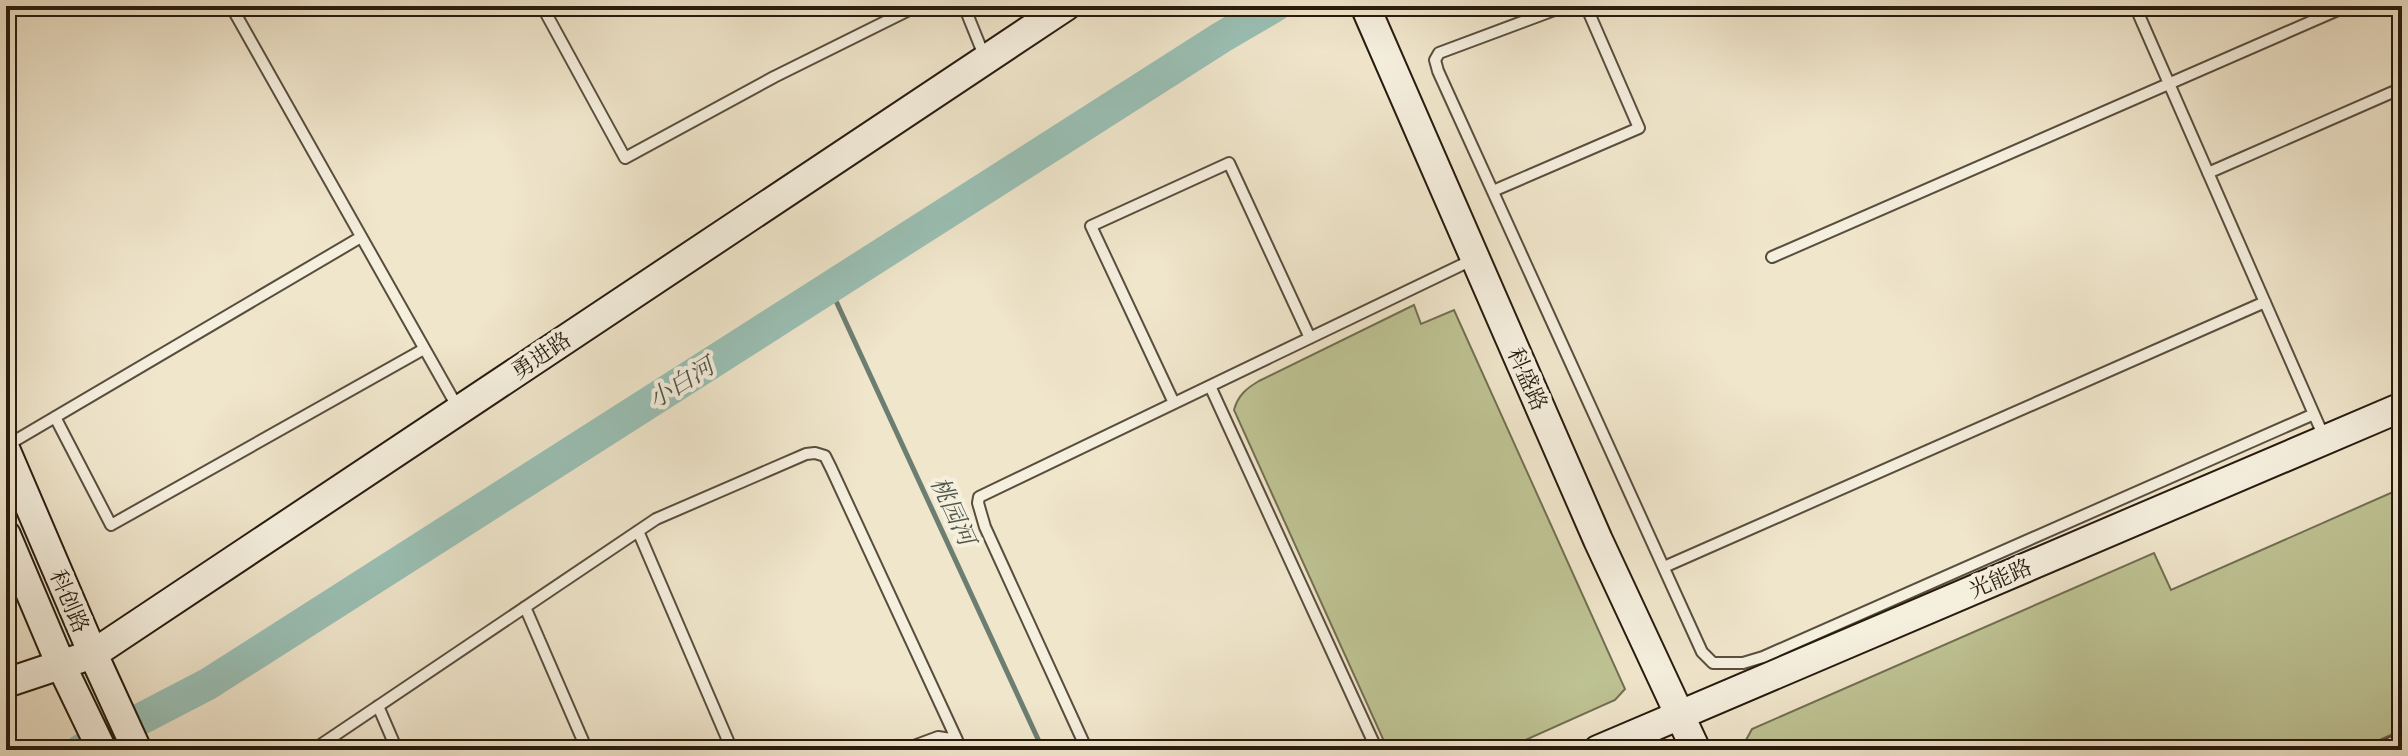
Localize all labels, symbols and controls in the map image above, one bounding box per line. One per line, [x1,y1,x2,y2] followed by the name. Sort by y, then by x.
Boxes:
[507,327,577,387] street label: 勇进路
[1500,344,1552,416] street label: 科盛路
[643,350,724,416] water label: 小白河
[922,472,983,554] water label: 桃园河
[1965,554,2037,606] street label: 光能路
[42,566,94,638] street label: 科创路

